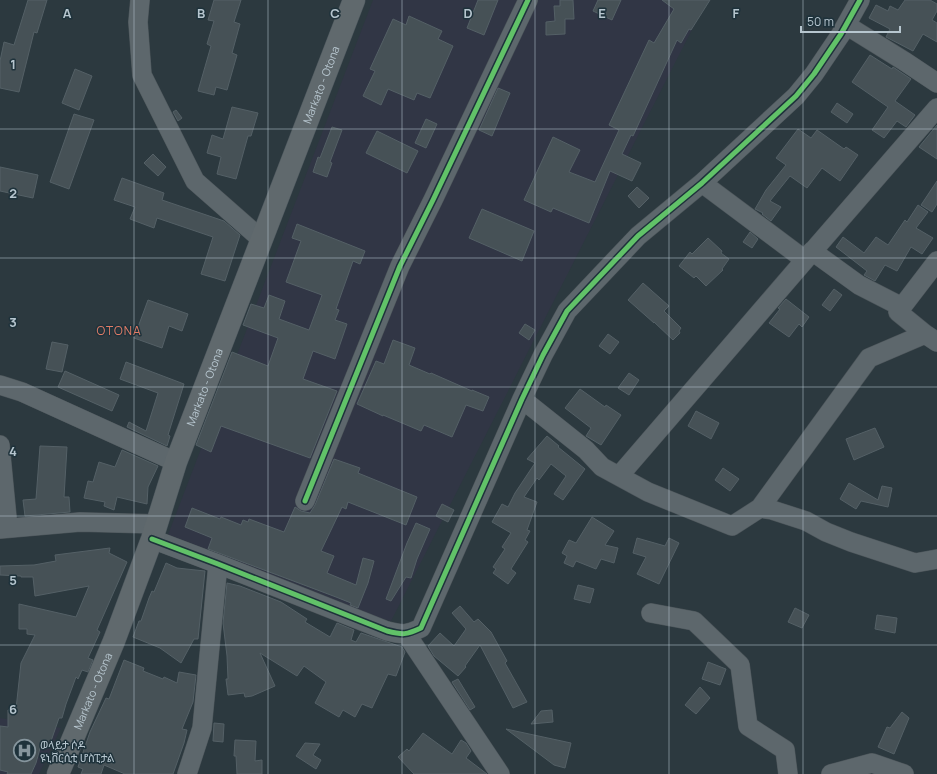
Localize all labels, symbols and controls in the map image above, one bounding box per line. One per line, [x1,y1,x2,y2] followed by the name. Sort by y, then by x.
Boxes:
[63,4,72,22] text: A
[197,4,205,22] text: B
[330,4,340,22] text: C
[463,4,473,22] text: D
[598,4,606,22] text: E
[733,4,740,22] text: F
[801,8,900,34] scale bar
[807,13,834,30] text: 50 m
[299,44,343,126] street label: Markato - Otona
[10,55,16,73] text: 1
[9,184,17,202] text: 2
[9,313,17,331] text: 3
[96,322,142,339] district label: OTONA
[183,346,226,428] street label: Markato - Otona
[9,442,17,460] text: 4
[9,571,17,589] text: 5
[70,650,115,732] street label: Markato - Otona
[9,700,17,718] text: 6
[40,737,115,765] place label: ወላይታ ሶዶ ዩኒቨርሲቲ ሆስፒታል
[12,738,38,764] hospital icon: ወላይታ ሶዶ ዩኒቨርሲቲ ሆስፒታል

